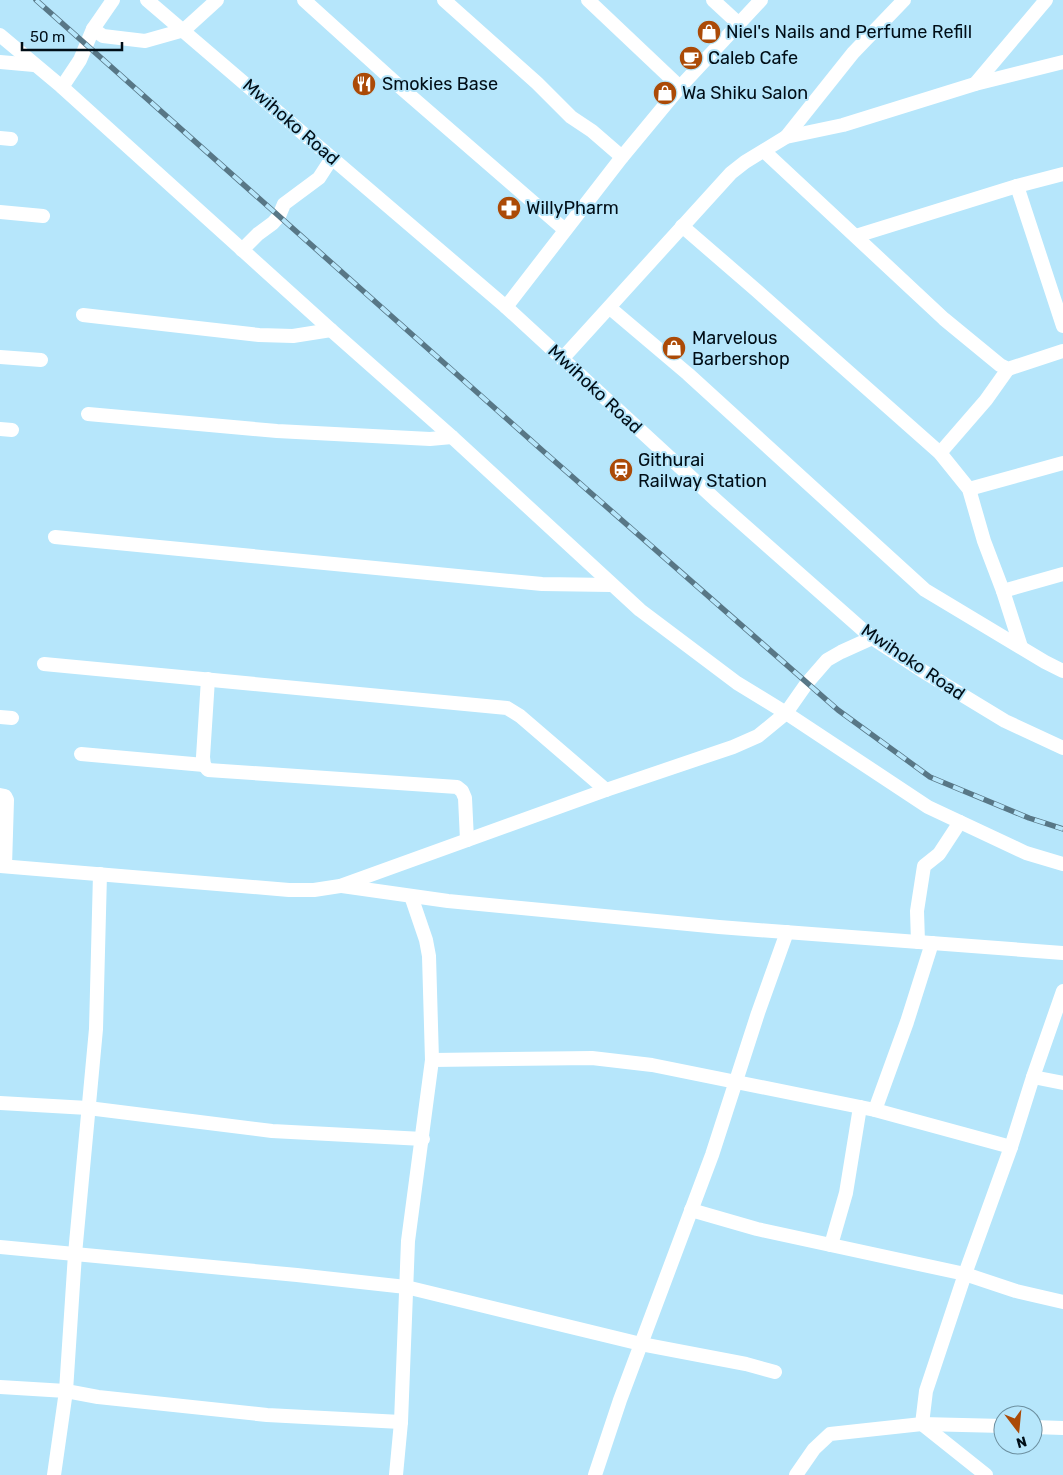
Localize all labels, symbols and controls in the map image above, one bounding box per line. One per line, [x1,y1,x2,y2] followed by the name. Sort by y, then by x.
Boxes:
[696,19,722,45] shop icon: Niel's Nails and Perfume Refill
[22,20,122,52] scale bar
[726,21,972,43] place label: Niel's Nails and Perfume Refill
[30,28,65,46] text: 50 m
[678,45,704,71] cafe icon: Caleb Cafe
[708,47,798,69] place label: Caleb Cafe
[351,71,377,97] restaurant icon: Smokies Base
[382,73,498,95] place label: Smokies Base
[238,74,344,170] street label: Mwihoko Road
[652,80,678,106] shop icon: Wa Shiku Salon
[682,82,808,104] place label: Wa Shiku Salon
[496,195,522,221] pharmacy icon: WillyPharm
[526,197,619,219] place label: WillyPharm
[692,327,790,370] place label: Marvelous Barbershop
[661,335,687,361] shop icon: Marvelous Barbershop
[543,340,647,438] street label: Mwihoko Road
[638,449,767,492] place label: Githurai Railway Station
[608,457,634,483] station icon: Githurai Railway Station
[857,619,969,705] street label: Mwihoko Road
[993,1405,1043,1455] north arrow
[1014,1432,1029,1452] text: N

